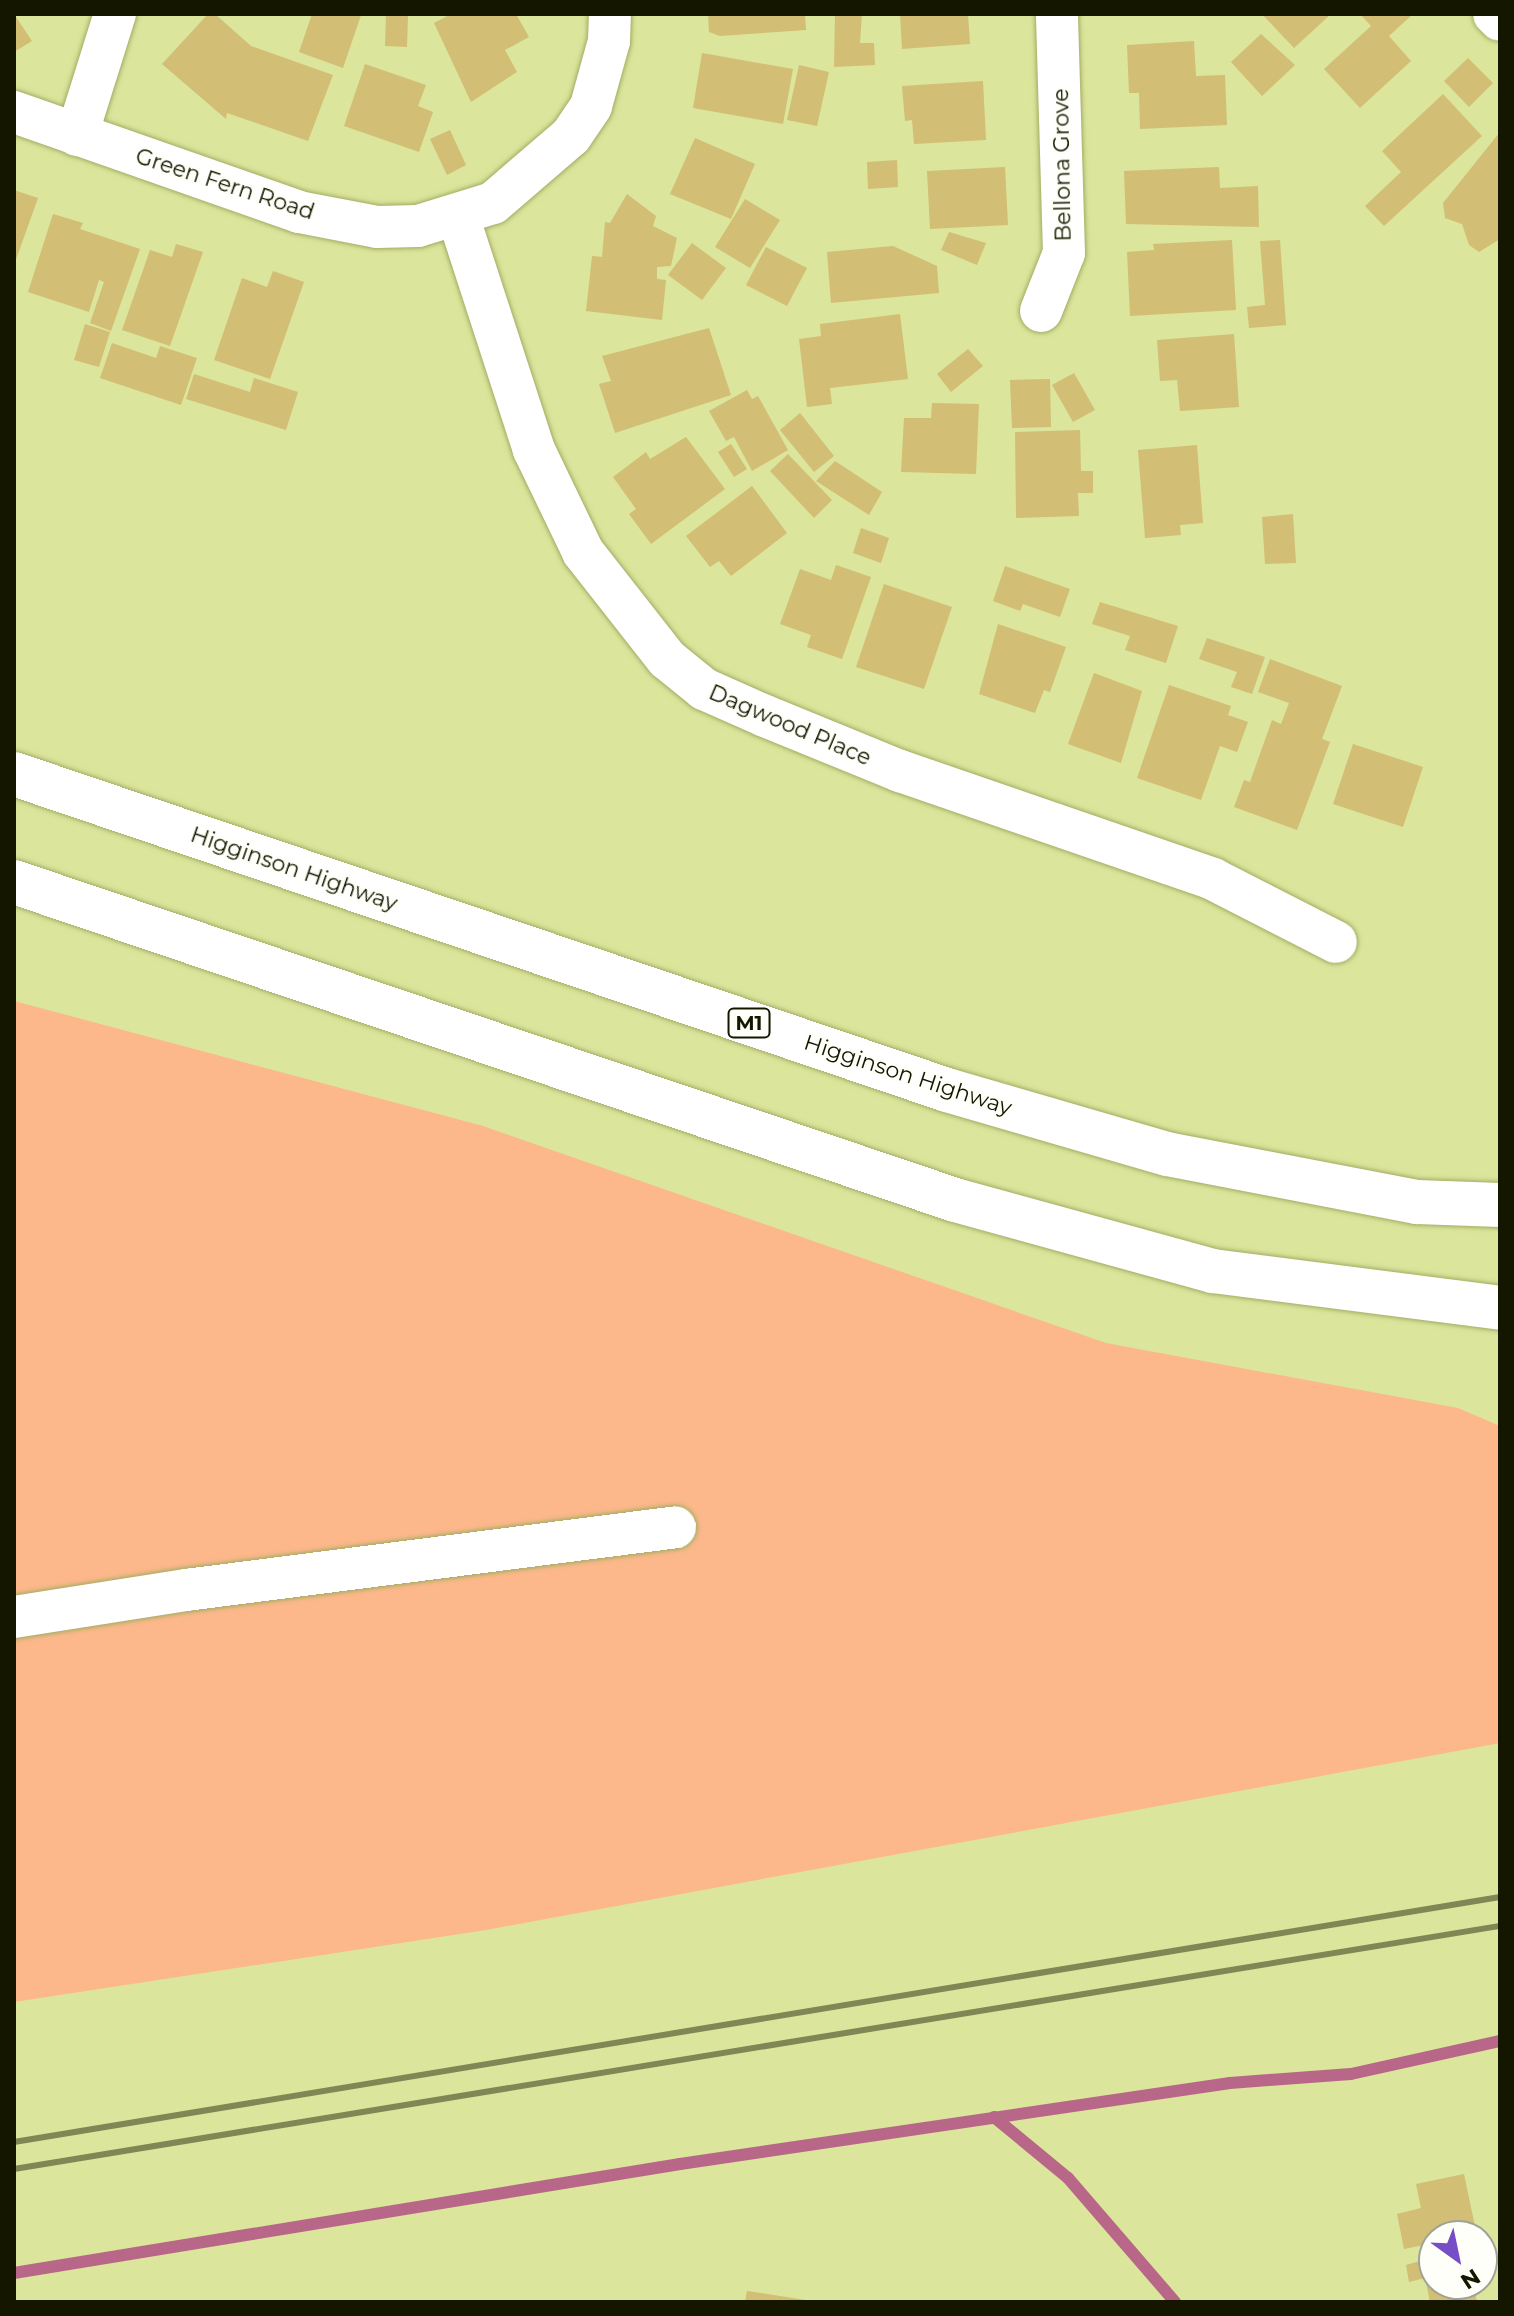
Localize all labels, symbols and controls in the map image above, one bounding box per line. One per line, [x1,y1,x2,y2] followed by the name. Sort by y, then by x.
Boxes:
[1047,88,1077,242] street label: Bellona Grove
[132,143,318,225] street label: Green Fern Road
[705,679,875,771] street label: Dagwood Place
[187,821,401,917] street label: Higginson Highway
[727,1007,771,1039] road number: M1
[801,1029,1015,1121] street label: Higginson Highway
[1418,2220,1498,2300] north arrow
[1455,2263,1485,2295] text: N

